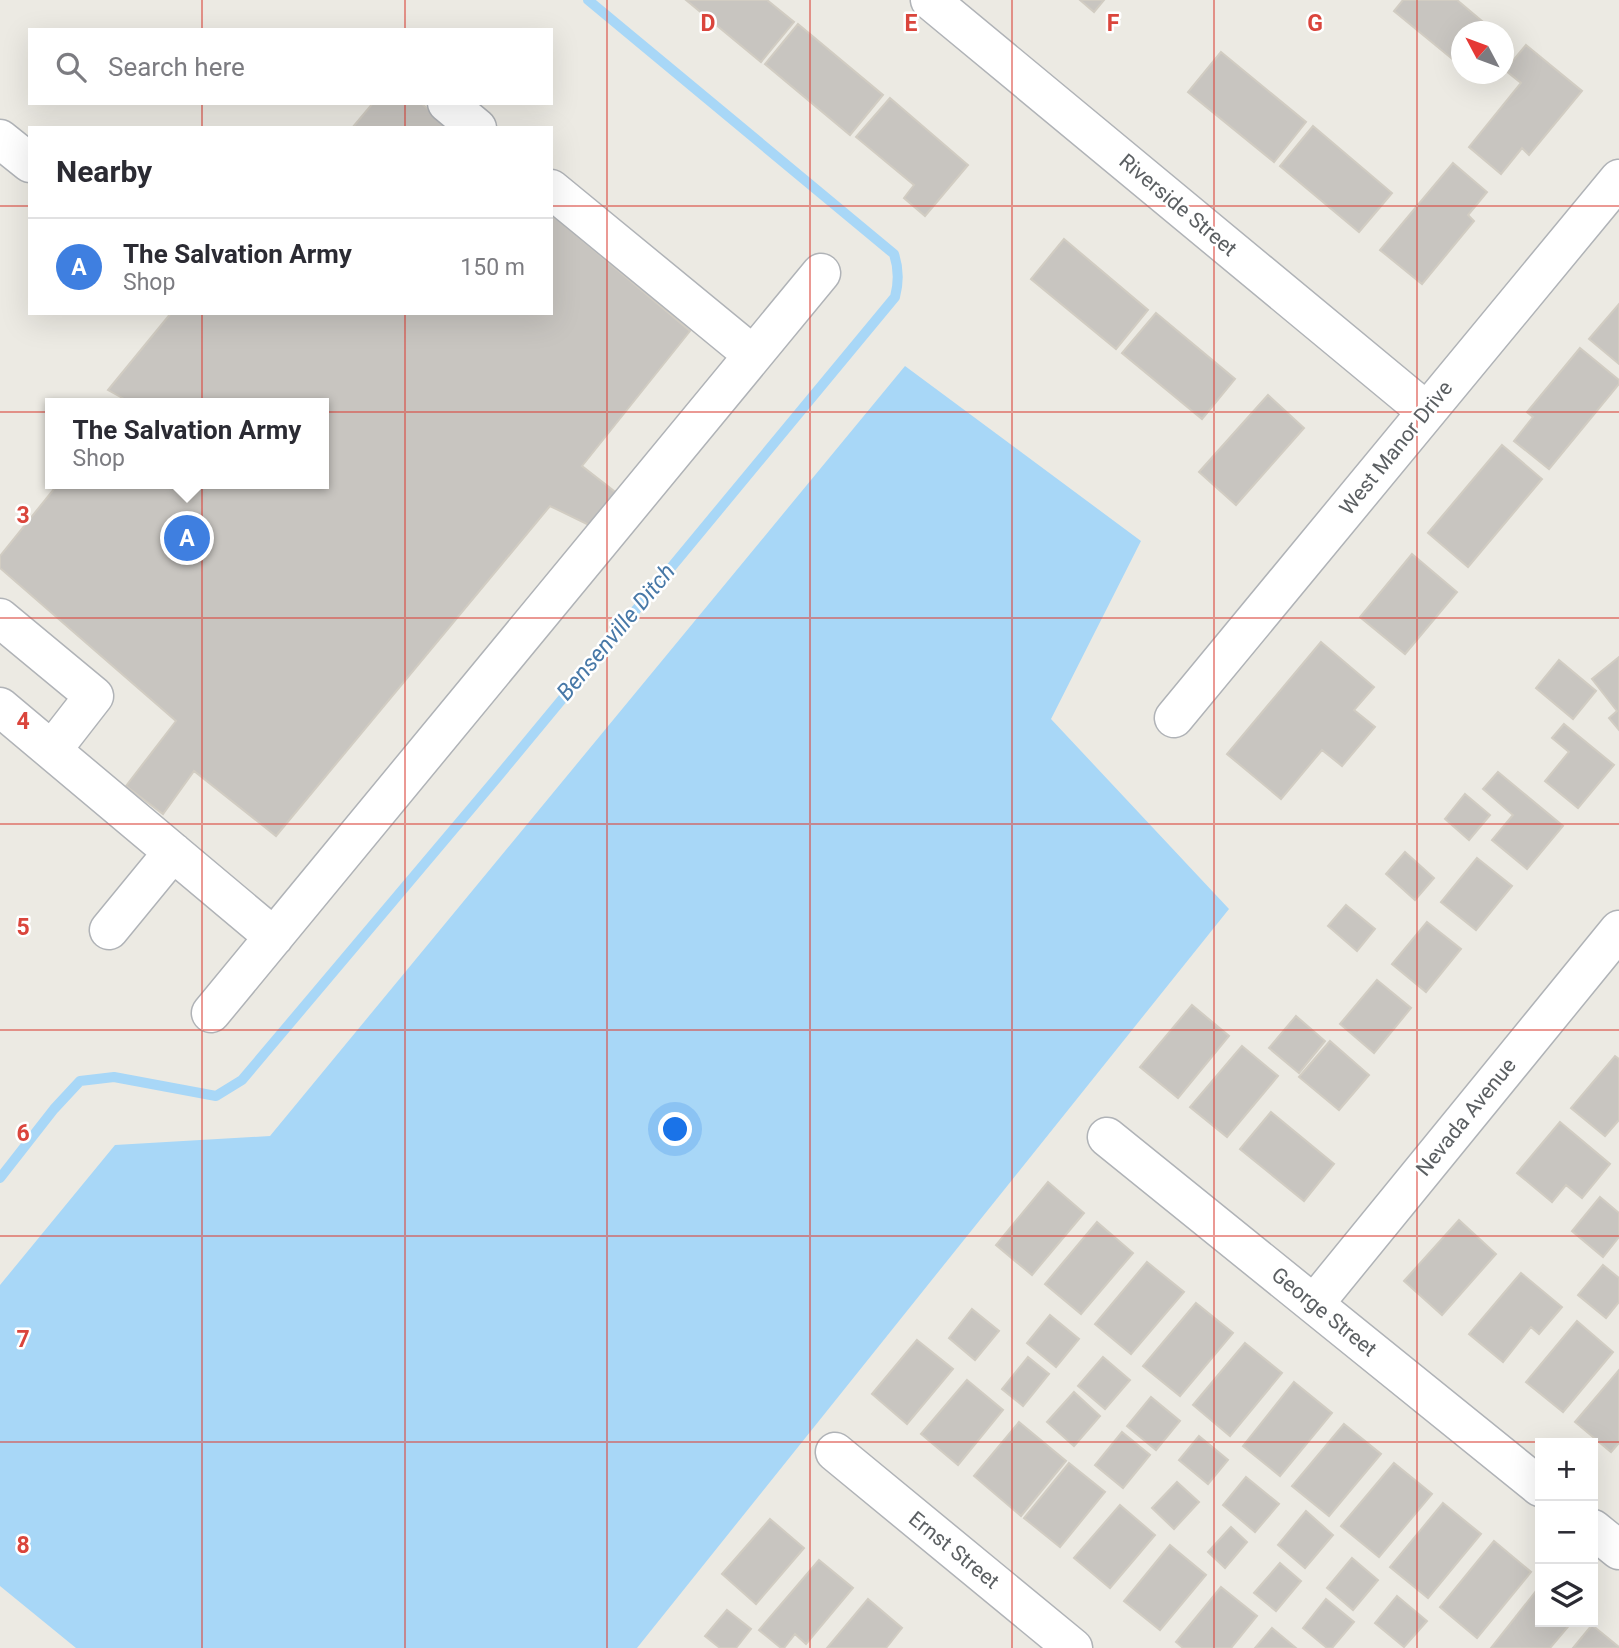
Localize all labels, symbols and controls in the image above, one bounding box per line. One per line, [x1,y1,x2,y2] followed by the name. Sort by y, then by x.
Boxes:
[701,10,715,37] text: D
[905,10,918,37] text: E
[1107,10,1120,37] text: F
[1307,10,1323,37] text: G
[1451,21,1514,84] north arrow
[28,28,553,105] search box
[52,48,90,86] icon: search
[108,52,245,82] text: Search here
[1114,149,1242,261] street label: Riverside Street
[56,154,152,189] text: Nearby
[123,239,352,269] text: The Salvation Army
[71,254,87,281] text: A
[460,254,525,281] text: 150 m
[123,269,175,296] text: Shop
[1335,376,1457,520] street label: West Manor Drive
[45,398,329,489] popup
[73,415,301,445] text: The Salvation Army
[73,445,125,472] text: Shop
[16,502,30,529] text: 3
[164,512,210,564] pin: A
[551,558,681,706] water label: Bensenville Ditch
[16,708,30,735] text: 4
[16,914,30,941] text: 5
[1411,1053,1521,1181] street label: Nevada Avenue
[658,1112,692,1146] your location
[16,1120,30,1147] text: 6
[1267,1262,1381,1362] street label: George Street
[16,1326,30,1353] text: 7
[1535,1438,1598,1627] map controls
[1535,1438,1598,1501] button: +
[1535,1501,1598,1564] button: −
[904,1506,1004,1594] street label: Ernst Street
[16,1532,30,1559] text: 8
[1535,1564,1598,1627] button: layers

